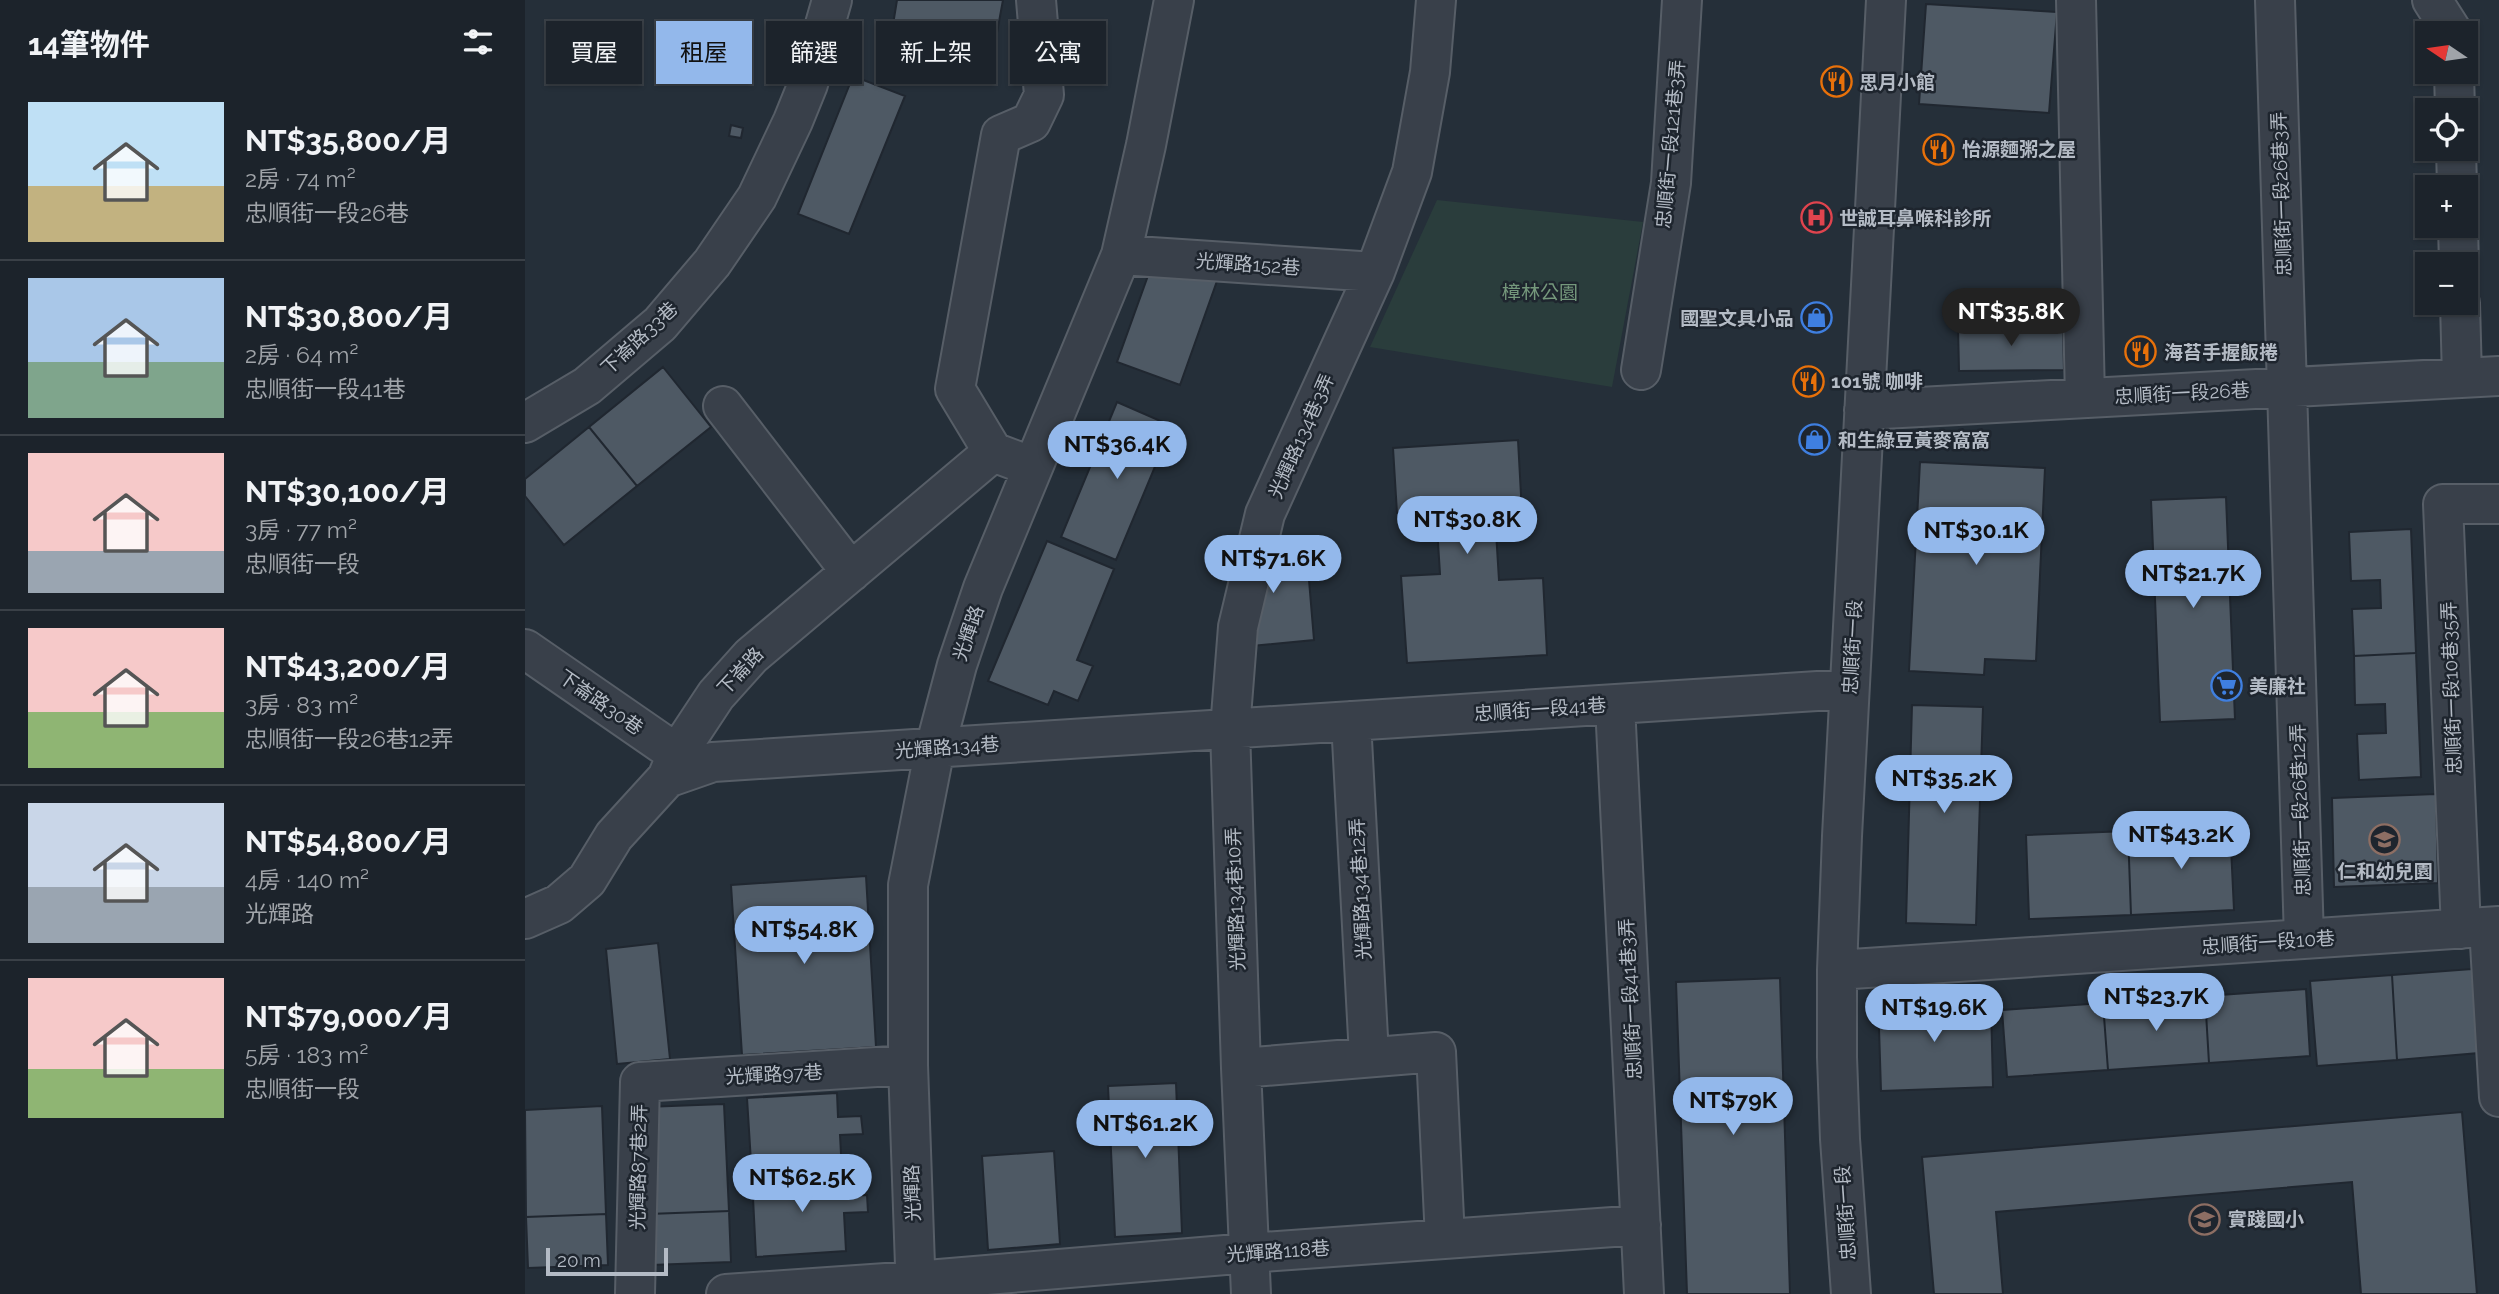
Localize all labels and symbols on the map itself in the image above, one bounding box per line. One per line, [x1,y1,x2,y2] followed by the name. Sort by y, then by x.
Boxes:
[2415,21,2478,84] north arrow
[1652,59,1688,229] street label: 忠順街一段121巷3弄
[1819,65,1853,99] restaurant icon: 思月小館
[1859,71,1935,93] place label: 思月小館
[2267,111,2295,277] street label: 忠順街一段26巷3弄
[1922,132,1956,166] restaurant icon: 怡源麵粥之屋
[1962,138,2076,160] place label: 怡源麵粥之屋
[1799,201,1833,235] hospital icon: 世誠耳鼻喉科診所
[1839,207,1991,229] place label: 世誠耳鼻喉科診所
[1195,249,1301,279] street label: 光輝路152巷
[1502,281,1578,303] park label: 樟林公園
[1939,288,2083,348] pin: NT$35.8K
[596,297,682,379] street label: 下崙路33巷
[1800,301,1834,335] shop icon: 國聖文具小品
[1680,307,1794,329] place label: 國聖文具小品
[2124,335,2158,369] restaurant icon: 海苔手握飯捲
[2164,341,2278,363] place label: 海苔手握飯捲
[1791,364,1825,398] restaurant icon: 101號 咖啡
[1264,370,1338,502] street label: 光輝路134巷3弄
[1831,370,1923,392] place label: 101號 咖啡
[2114,378,2250,408] street label: 忠順街一段26巷
[1045,421,1189,481] pin: NT$36.4K
[1798,423,1832,457] shop icon: 和生綠豆黃麥窩窩
[1838,429,1990,451] place label: 和生綠豆黃麥窩窩
[1395,496,1539,556] pin: NT$30.8K
[1904,508,2048,567] pin: NT$30.1K
[1201,536,1345,595] pin: NT$71.6K
[2121,550,2265,610] pin: NT$21.7K
[1839,599,1865,695] street label: 忠順街一段
[2437,601,2465,775] street label: 忠順街一段10巷35弄
[948,602,988,664] street label: 光輝路
[713,643,767,699] street label: 下崙路
[555,665,647,739] street label: 下崙路30巷
[2209,669,2243,703] supermarket icon: 美廉社
[2249,675,2306,697] place label: 美廉社
[1473,693,1607,725] street label: 忠順街一段41巷
[2286,723,2314,897] street label: 忠順街一段26巷12弄
[894,732,1000,762] street label: 光輝路134巷
[1872,756,2016,815] pin: NT$35.2K
[2109,812,2253,871] pin: NT$43.2K
[1345,818,1375,960] street label: 光輝路134巷12弄
[2368,823,2402,857] school or university icon: 仁和幼兒園
[1222,827,1248,971] street label: 光輝路134巷10弄
[2337,860,2433,882] place label: 仁和幼兒園
[732,906,876,966] pin: NT$54.8K
[1615,918,1645,1080] street label: 忠順街一段41巷3弄
[2201,926,2335,958] street label: 忠順街一段10巷
[2084,974,2228,1033] pin: NT$23.7K
[1862,984,2006,1044] pin: NT$19.6K
[725,1060,823,1088] street label: 光輝路97巷
[1676,1078,1790,1137] pin: NT$79K
[1073,1100,1217,1160] pin: NT$61.2K
[626,1104,650,1230] street label: 光輝路87巷2弄
[730,1154,874,1214] pin: NT$62.5K
[900,1164,924,1222] street label: 光輝路
[1831,1165,1859,1261] street label: 忠順街一段
[2188,1202,2222,1236] school or university icon: 實踐國小
[2228,1208,2304,1230] place label: 實踐國小
[1226,1236,1330,1266] street label: 光輝路118巷
[546,1245,669,1277] scale bar

